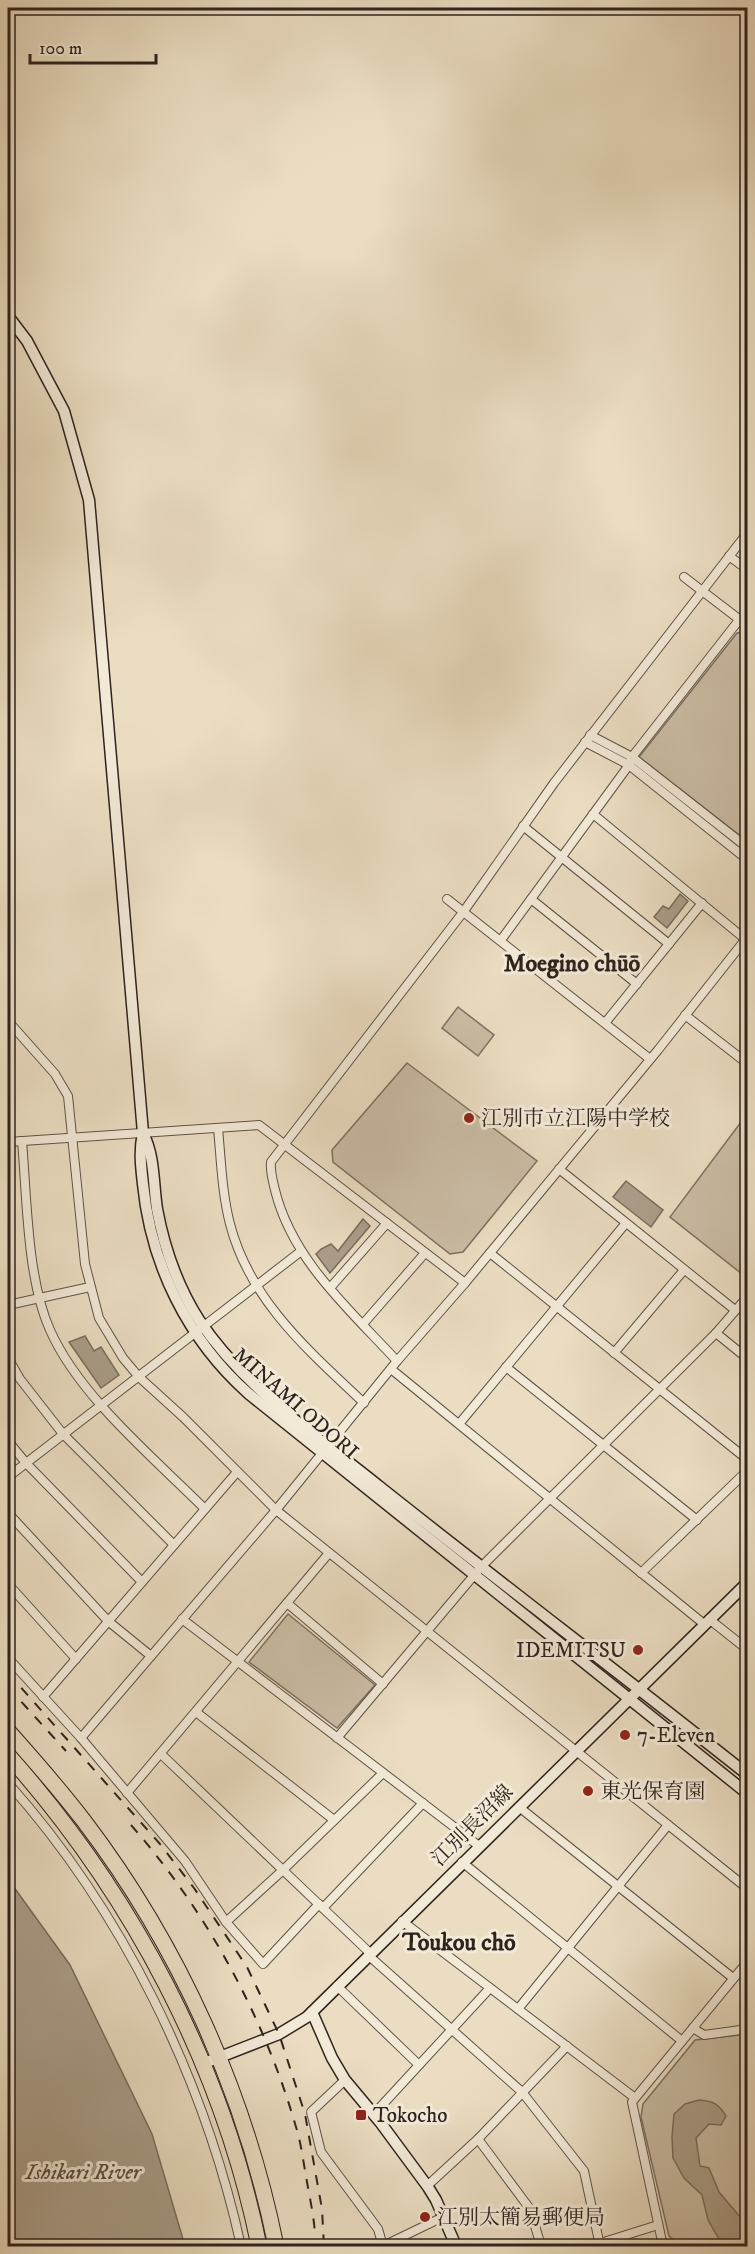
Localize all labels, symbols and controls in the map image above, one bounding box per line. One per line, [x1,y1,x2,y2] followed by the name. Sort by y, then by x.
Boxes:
[30,27,156,65] scale bar
[39,38,82,60] text: 100 m
[504,949,641,979] district label: Moegino chūō
[481,1106,670,1132] place label: 江別市立江陽中学校
[462,1111,476,1125] marker: 江別市立江陽中学校
[227,1342,363,1465] street label: MINAMI ODORI
[516,1638,626,1664] place label: IDEMITSU
[631,1643,645,1657] marker: IDEMITSU
[637,1723,715,1749] place label: 7-Eleven
[618,1728,632,1742] marker: 7-Eleven
[426,1779,519,1872] street label: 江別長沼線
[600,1779,705,1805] place label: 東光保育園
[581,1784,595,1798] marker: 東光保育園
[401,1928,516,1958] district label: Toukou chō
[373,2103,447,2129] place label: Tokocho
[354,2108,368,2122] marker: Tokocho
[23,2159,143,2186] water label: Ishikari River
[437,2205,605,2231] place label: 江別太簡易郵便局
[418,2210,432,2224] marker: 江別太簡易郵便局

